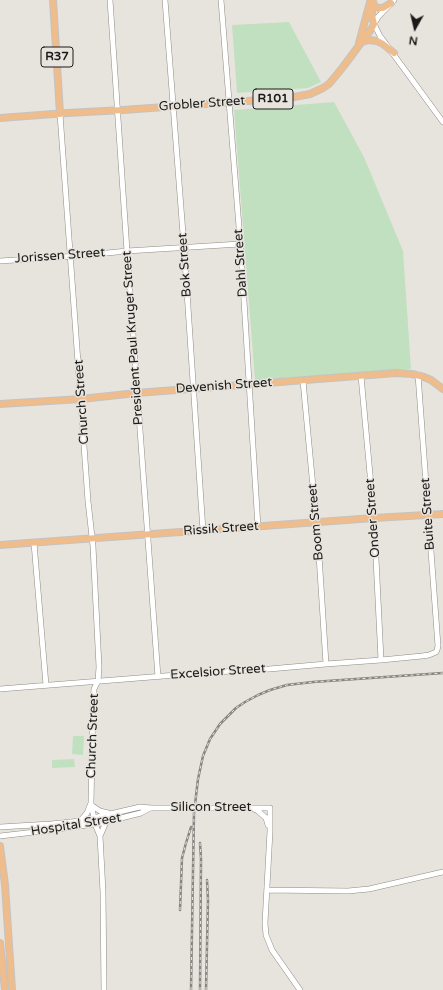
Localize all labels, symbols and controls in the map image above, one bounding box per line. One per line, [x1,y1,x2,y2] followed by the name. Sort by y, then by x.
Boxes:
[395,8,435,48] north arrow
[408,33,419,47] text: N
[41,47,73,67] road number: R37
[253,89,293,109] road number: R101
[158,93,246,115] street label: Grobler Street
[231,228,251,298] street label: Dahl Street
[175,232,195,298] street label: Bok Street
[14,245,106,267] street label: Jorissen Street
[119,250,147,426] street label: President Paul Kruger Street
[71,359,93,445] street label: Church Street
[175,375,273,397] street label: Devenish Street
[418,477,438,551] street label: Buite Street
[362,478,384,558] street label: Onder Street
[305,483,327,561] street label: Boom Street
[183,519,259,539] street label: Rissik Street
[170,661,266,683] street label: Excelsior Street
[84,693,102,779] street label: Church Street
[171,800,251,816] street label: Silicon Street
[30,810,122,840] street label: Hospital Street

